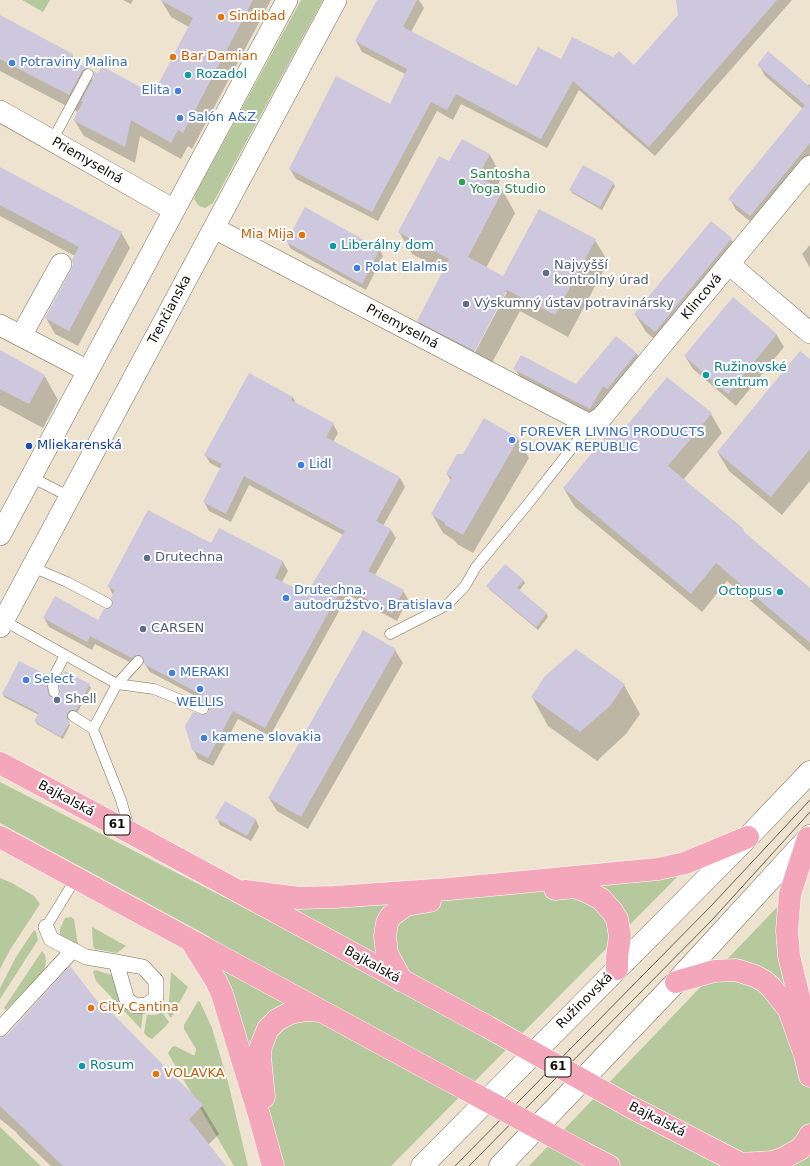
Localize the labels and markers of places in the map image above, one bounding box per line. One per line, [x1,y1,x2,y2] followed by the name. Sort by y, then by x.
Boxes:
[229,9,285,25] place label: Sindibad
[216,12,226,22] marker: Sindibad
[181,49,258,65] place label: Bar Damian
[168,52,178,62] marker: Bar Damian
[20,55,128,71] place label: Potraviny Malina
[7,58,17,68] marker: Potraviny Malina
[196,67,247,83] place label: Rozadol
[183,70,193,80] marker: Rozadol
[141,83,170,99] place label: Elita
[173,86,183,96] marker: Elita
[188,110,256,126] place label: Salón A&Z
[175,113,185,123] marker: Salón A&Z
[470,167,546,198] place label: Santosha Yoga Studio
[457,177,467,187] marker: Santosha Yoga Studio
[241,227,294,243] place label: Mia Mija
[297,230,307,240] marker: Mia Mija
[341,238,434,254] place label: Liberálny dom
[328,241,338,251] marker: Liberálny dom
[554,258,649,289] place label: Najvyšší kontrolný úrad
[365,260,448,276] place label: Polat Elalmis
[352,263,362,273] marker: Polat Elalmis
[541,268,551,278] marker: Najvyšší kontrolný úrad
[474,296,674,312] place label: Výskumný ústav potravinársky
[461,299,471,309] marker: Výskumný ústav potravinársky
[714,360,787,391] place label: Ružinovské centrum
[701,370,711,380] marker: Ružinovské centrum
[520,425,705,456] place label: FOREVER LIVING PRODUCTS SLOVAK REPUBLIC
[507,435,517,445] marker: FOREVER LIVING PRODUCTS SLOVAK REPUBLIC
[37,438,122,454] place label: Mliekarenská
[24,441,34,451] marker: Mliekarenská
[309,457,332,473] place label: Lidl
[296,460,306,470] marker: Lidl
[155,550,223,566] place label: Drutechna
[142,553,152,563] marker: Drutechna
[294,583,453,614] place label: Drutechna, autodružstvo, Bratislava
[718,584,772,600] place label: Octopus
[775,587,785,597] marker: Octopus
[281,593,291,603] marker: Drutechna, autodružstvo, Bratislava
[151,621,204,637] place label: CARSEN
[138,624,148,634] marker: CARSEN
[180,665,229,681] place label: MERAKI
[167,668,177,678] marker: MERAKI
[34,672,74,688] place label: Select
[21,675,31,685] marker: Select
[195,684,205,694] marker: WELLIS
[65,692,97,708] place label: Shell
[52,695,62,705] marker: Shell
[176,695,224,711] place label: WELLIS
[212,730,321,746] place label: kamene slovakia
[199,733,209,743] marker: kamene slovakia
[99,1000,179,1016] place label: City Cantina
[86,1003,96,1013] marker: City Cantina
[90,1058,134,1074] place label: Rosum
[77,1061,87,1071] marker: Rosum
[164,1066,225,1082] place label: VOLAVKA
[151,1069,161,1079] marker: VOLAVKA

